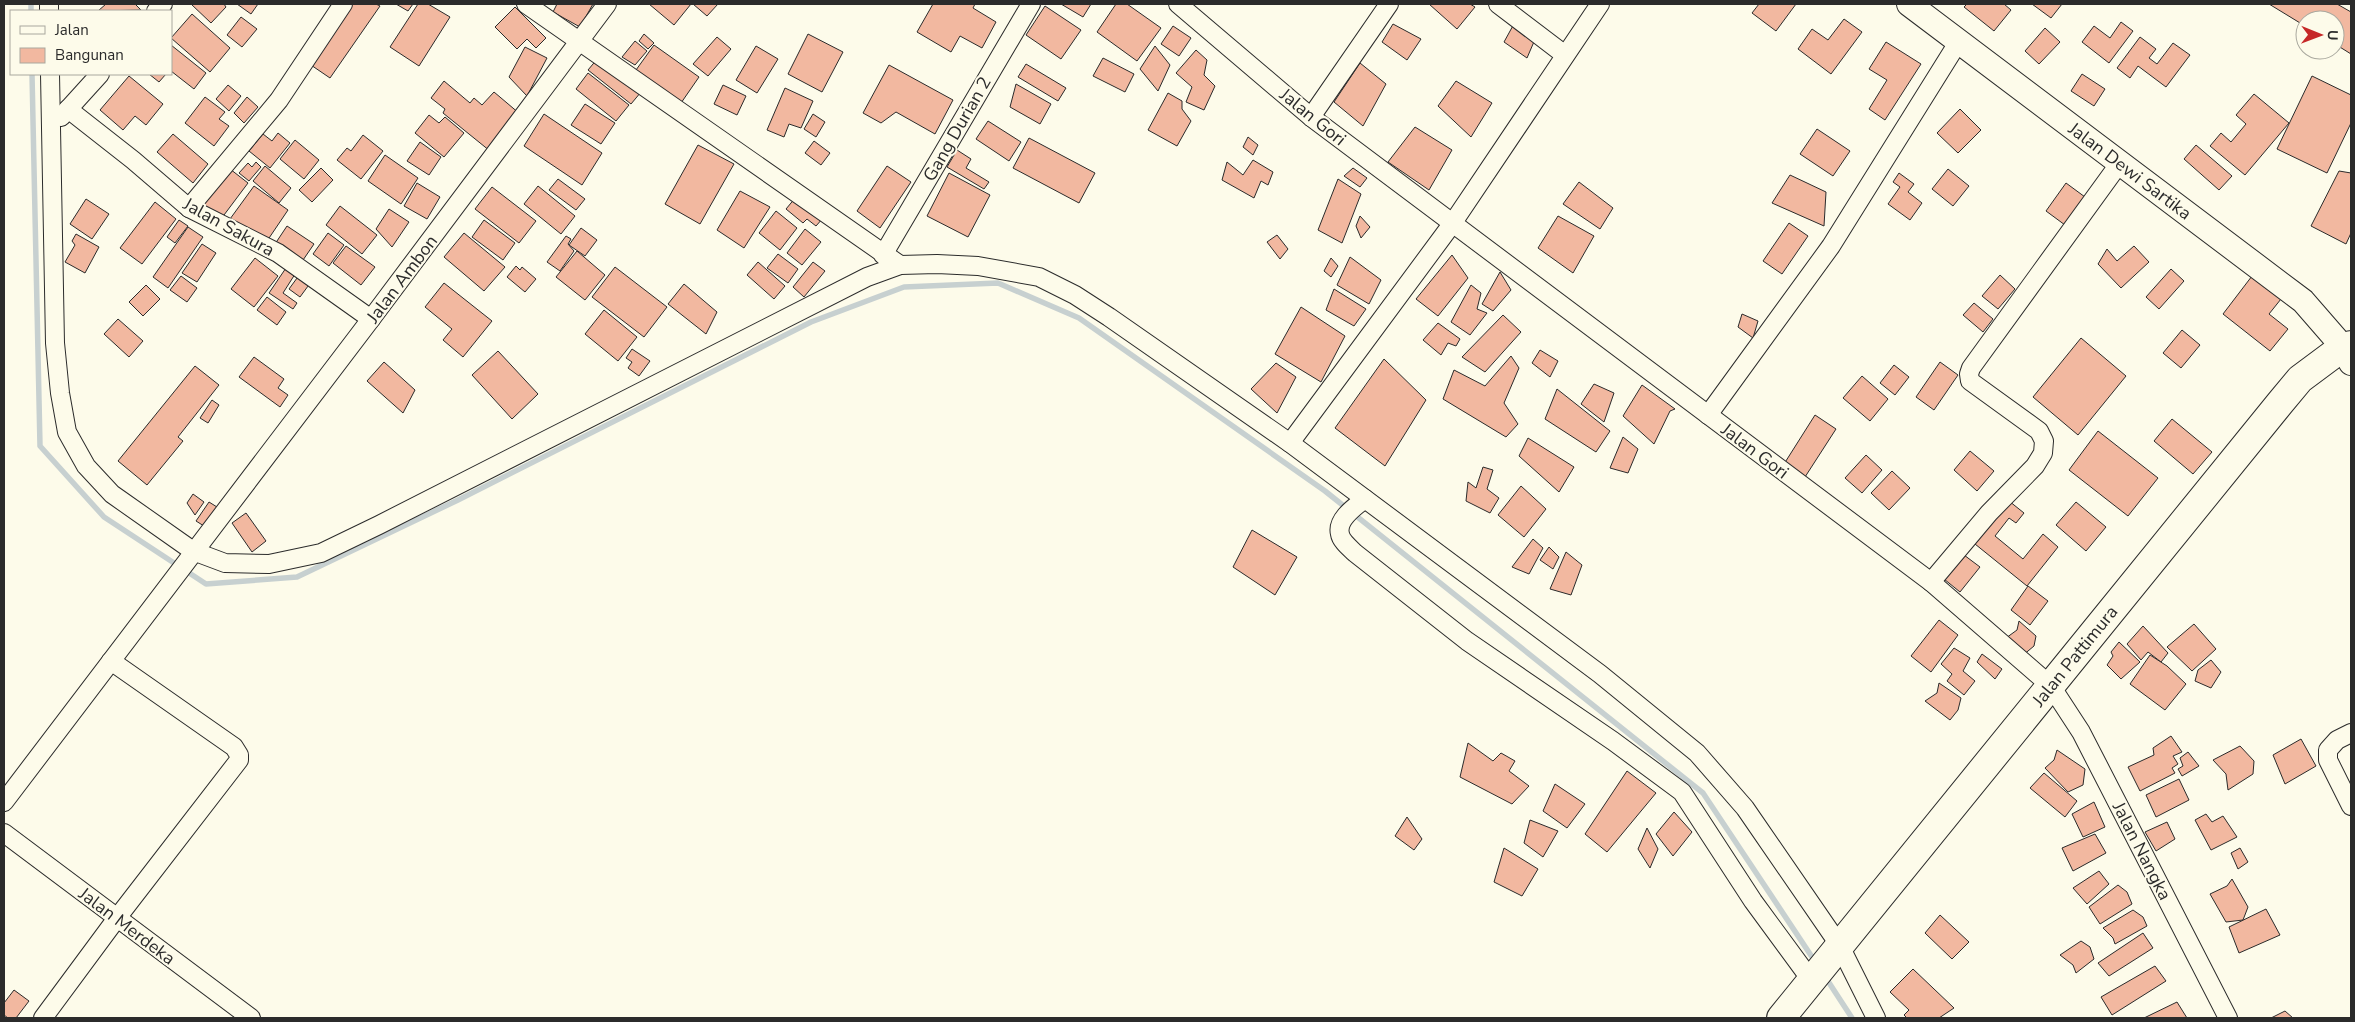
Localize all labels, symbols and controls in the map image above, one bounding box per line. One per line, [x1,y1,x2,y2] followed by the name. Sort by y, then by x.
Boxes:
[10,10,172,75] legend
[2295,10,2345,60] north arrow
[54,20,89,40] text: Jalan
[2323,30,2342,41] text: U
[55,45,124,65] text: Bangunan
[917,72,997,186] street label: Gang Durian 2
[1274,82,1351,151] street label: Jalan Gori
[2063,116,2196,225] street label: Jalan Dewi Sartika
[178,192,279,262] street label: Jalan Sakura
[360,230,443,329] street label: Jalan Ambon
[1716,417,1794,484] street label: Jalan Gori
[2026,600,2123,712] street label: Jalan Pattimura
[2107,797,2177,904] street label: Jalan Nangka
[73,881,180,970] street label: Jalan Merdeka

